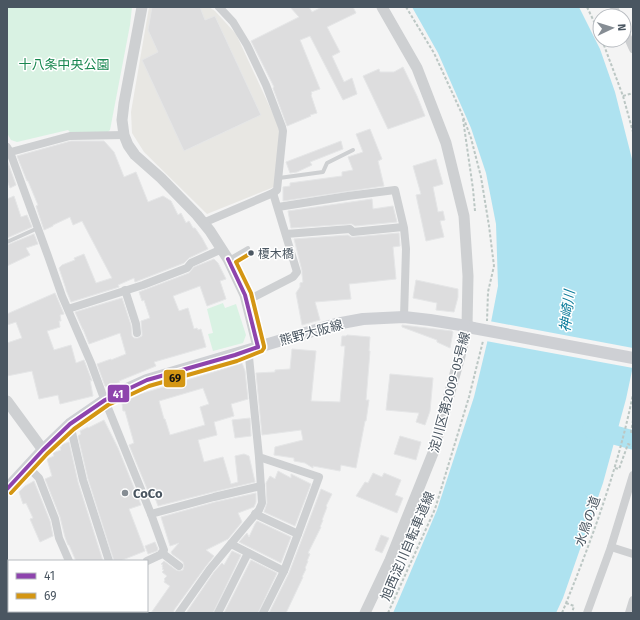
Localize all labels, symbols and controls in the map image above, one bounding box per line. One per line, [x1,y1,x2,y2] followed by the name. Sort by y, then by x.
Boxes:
[592,8,632,48] north arrow
[615,23,628,31] text: N
[18,57,110,72] park label: 十八条中央公園
[258,247,294,261] place label: 榎木橋
[246,248,256,258] marker: 榎木橋
[557,287,579,333] water label: 神崎川
[278,317,344,348] street label: 熊野大阪線
[426,330,473,454] street label: 淀川区第2009-05号線
[163,369,186,388] line badge: 69
[169,372,181,385] text: 69
[107,384,130,403] line badge: 41
[113,388,123,401] text: 41
[133,486,163,501] place label: CoCo
[120,488,130,498] marker: CoCo
[378,489,437,603] street label: 旭西淀川自転車道線
[572,494,603,548] street label: 水鳥の道
[8,560,148,612] legend
[44,569,55,583] text: 41
[44,589,57,603] text: 69

